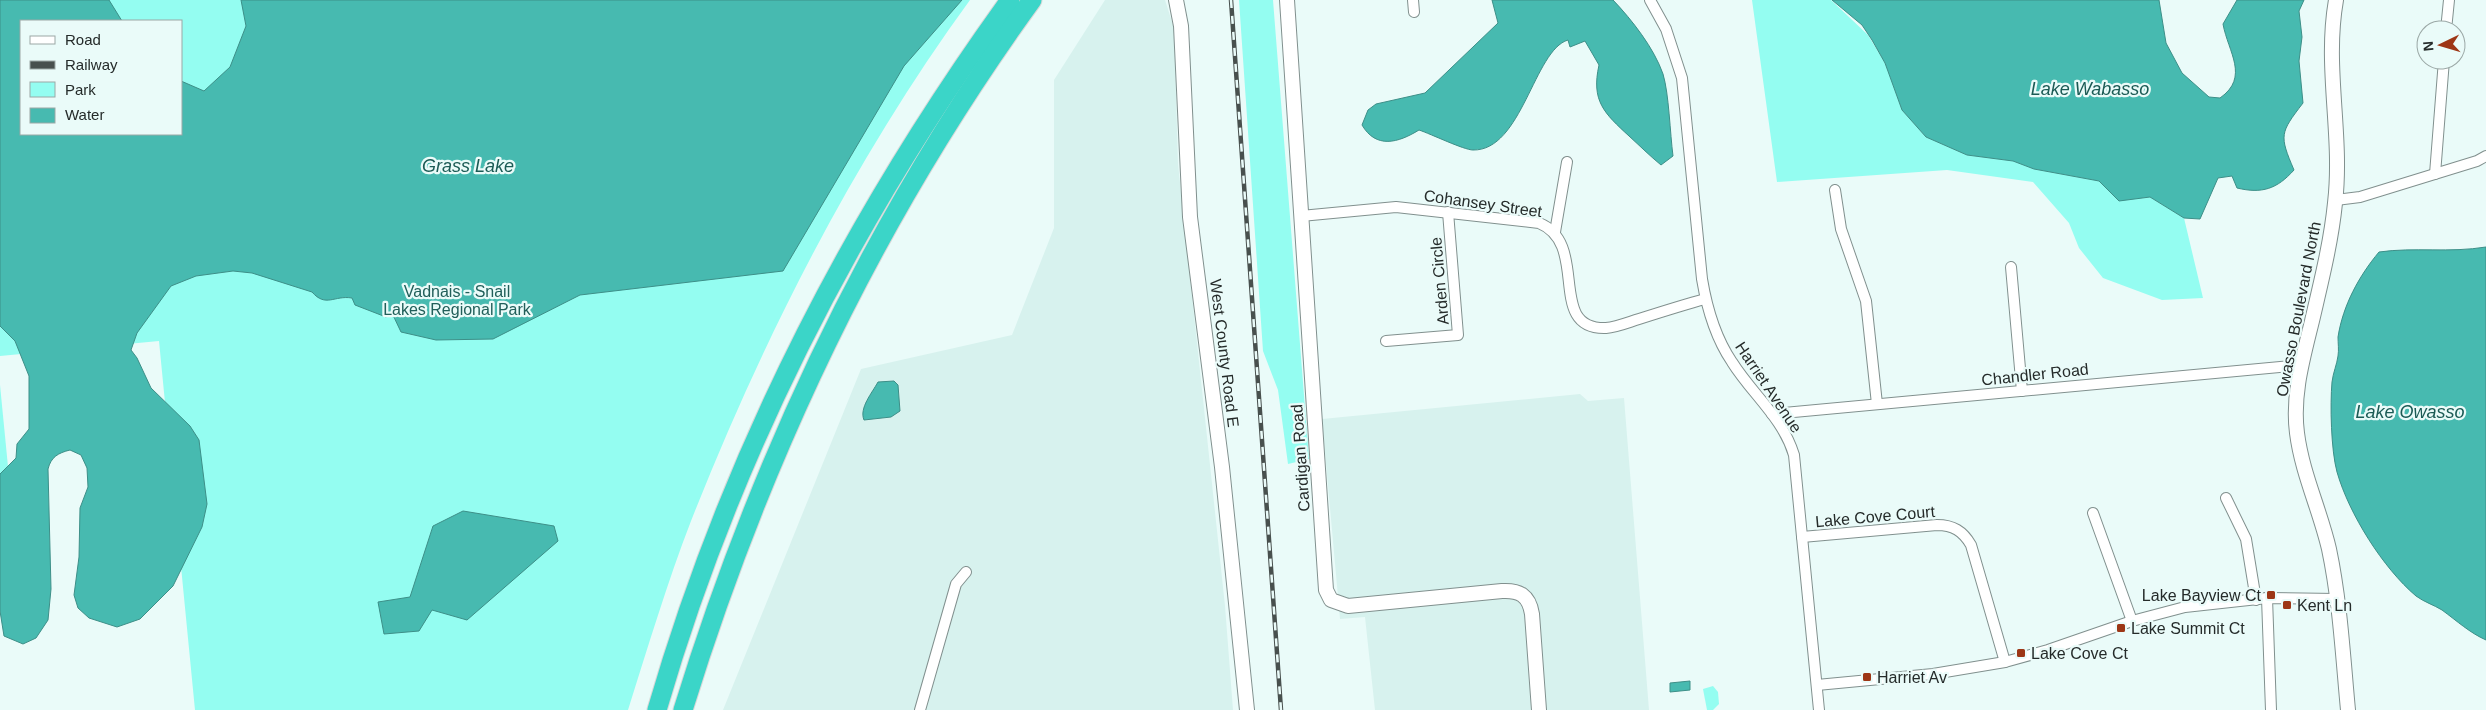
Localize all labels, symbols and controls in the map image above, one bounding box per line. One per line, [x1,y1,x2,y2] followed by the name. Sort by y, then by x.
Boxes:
[20,20,182,135] legend
[2416,20,2466,70] north arrow
[65,31,101,48] text: Road
[2420,40,2436,52] text: N
[65,56,118,73] text: Railway
[2031,79,2149,99] water label: Lake Wabasso
[65,81,96,98] text: Park
[65,106,104,123] text: Water
[422,156,514,176] water label: Grass Lake
[1423,187,1544,220] street label: Cohansey Street
[2273,220,2324,398] street label: Owasso Boulevard North
[1427,236,1452,326] street label: Arden Circle
[1207,278,1242,428] street label: West County Road E
[383,283,532,318] park label: Vadnais - Snail Lakes Regional Park
[1732,339,1805,436] street label: Harriet Avenue
[1981,360,2089,389] street label: Chandler Road
[2355,402,2465,422] water label: Lake Owasso
[1288,404,1313,512] street label: Cardigan Road
[1814,503,1936,530] street label: Lake Cove Court
[2142,587,2262,604] place label: Lake Bayview Ct
[2265,589,2277,601] marker: Lake Bayview Ct
[2297,597,2352,614] place label: Kent Ln
[2281,599,2293,611] marker: Kent Ln
[2131,620,2245,637] place label: Lake Summit Ct
[2115,622,2127,634] marker: Lake Summit Ct
[2031,645,2128,662] place label: Lake Cove Ct
[2015,647,2027,659] marker: Lake Cove Ct
[1877,669,1947,686] place label: Harriet Av
[1861,671,1873,683] marker: Harriet Av

